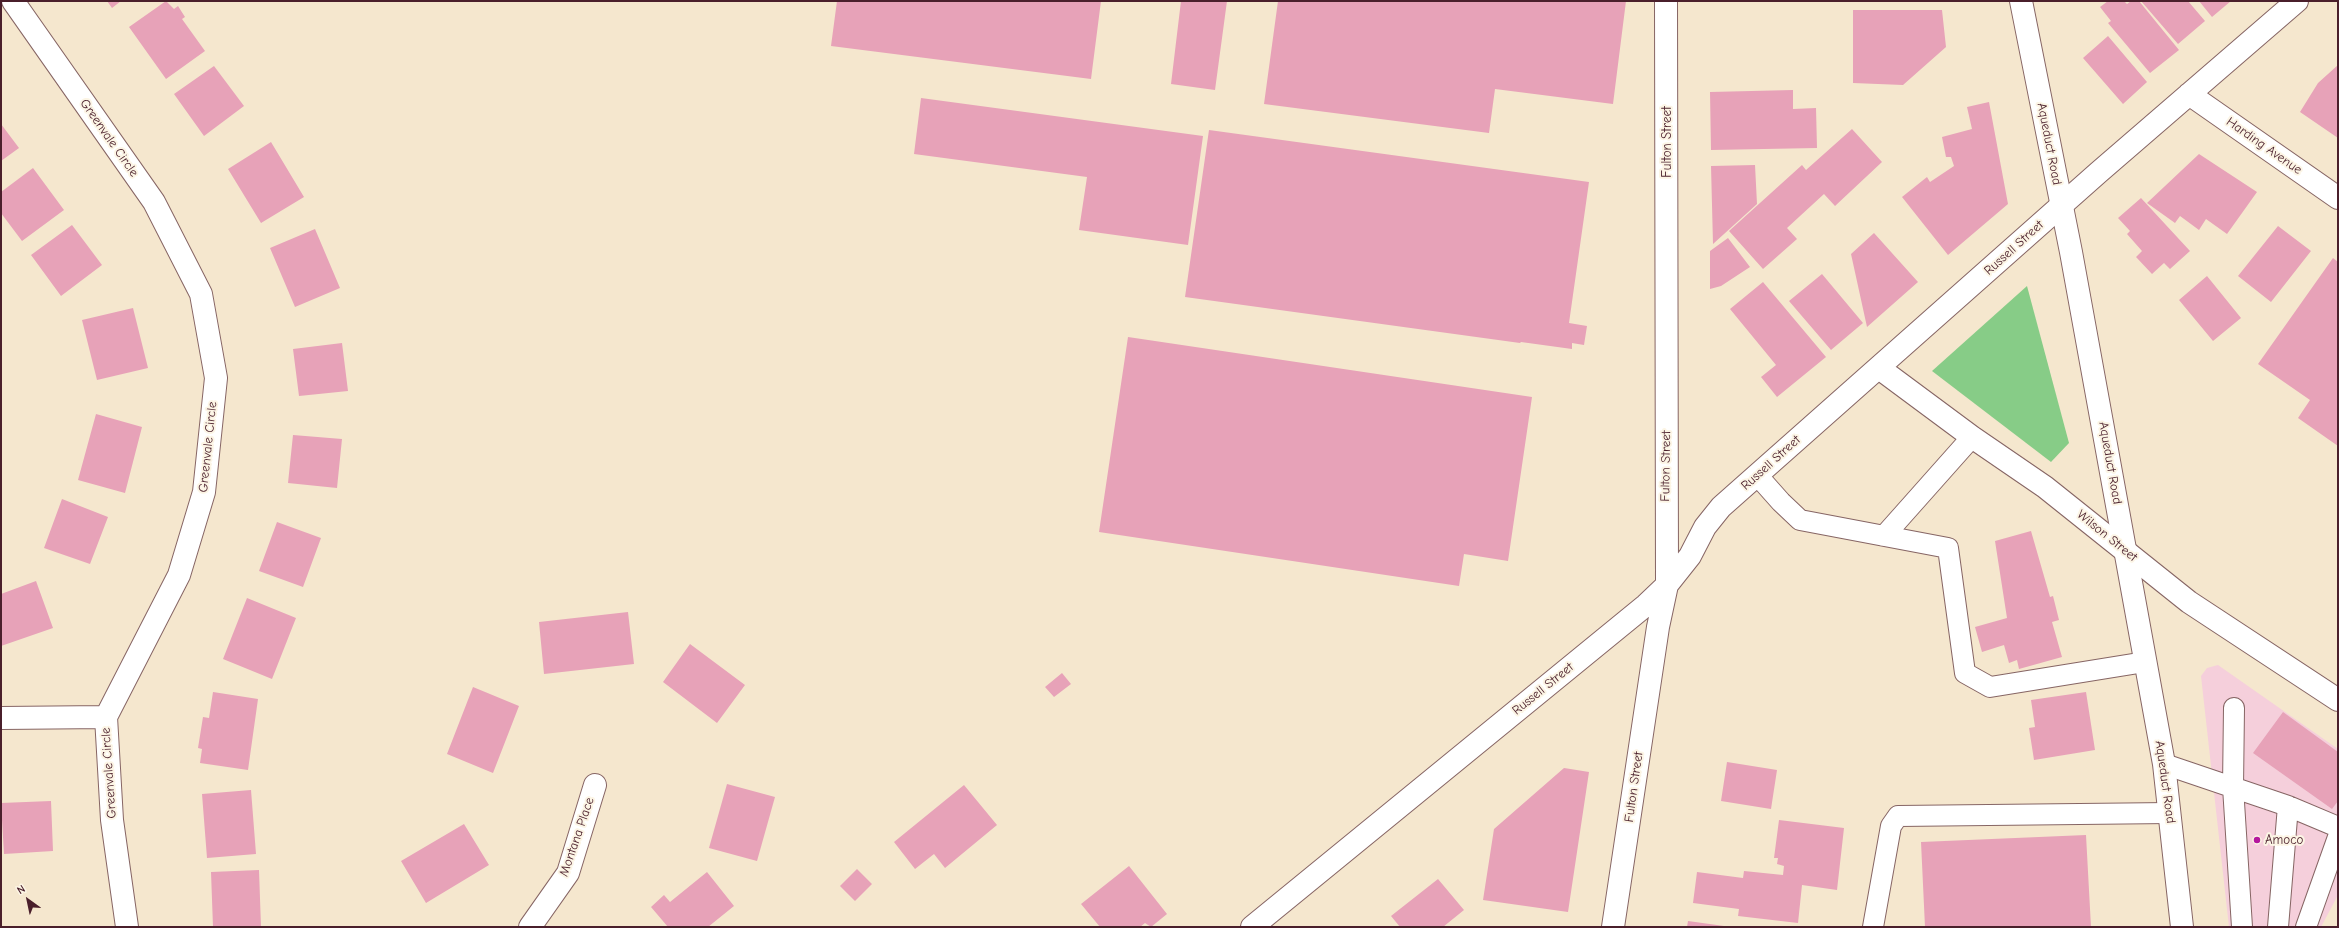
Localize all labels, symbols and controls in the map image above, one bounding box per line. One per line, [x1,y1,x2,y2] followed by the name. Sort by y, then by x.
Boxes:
[76,96,142,180] street label: Greenvale Circle
[2033,102,2065,186] street label: Aqueduct Road
[1659,106,1675,178] street label: Fulton Street
[2223,114,2305,178] street label: Harding Avenue
[1981,217,2047,279] street label: Russell Street
[195,401,221,493] street label: Greenvale Circle
[2095,421,2125,505] street label: Aqueduct Road
[1658,430,1674,502] street label: Fulton Street
[1738,432,1804,494] street label: Russell Street
[2074,507,2140,565] street label: Wilson Street
[1509,660,1577,718] street label: Russell Street
[98,727,120,819] street label: Greenvale Circle
[2151,740,2179,824] street label: Aqueduct Road
[1621,751,1647,823] street label: Fulton Street
[556,795,598,879] street label: Montana Place
[2265,832,2303,848] place label: Amoco
[2252,835,2262,845] marker: Amoco
[8,880,48,920] north arrow
[15,882,28,897] text: N

